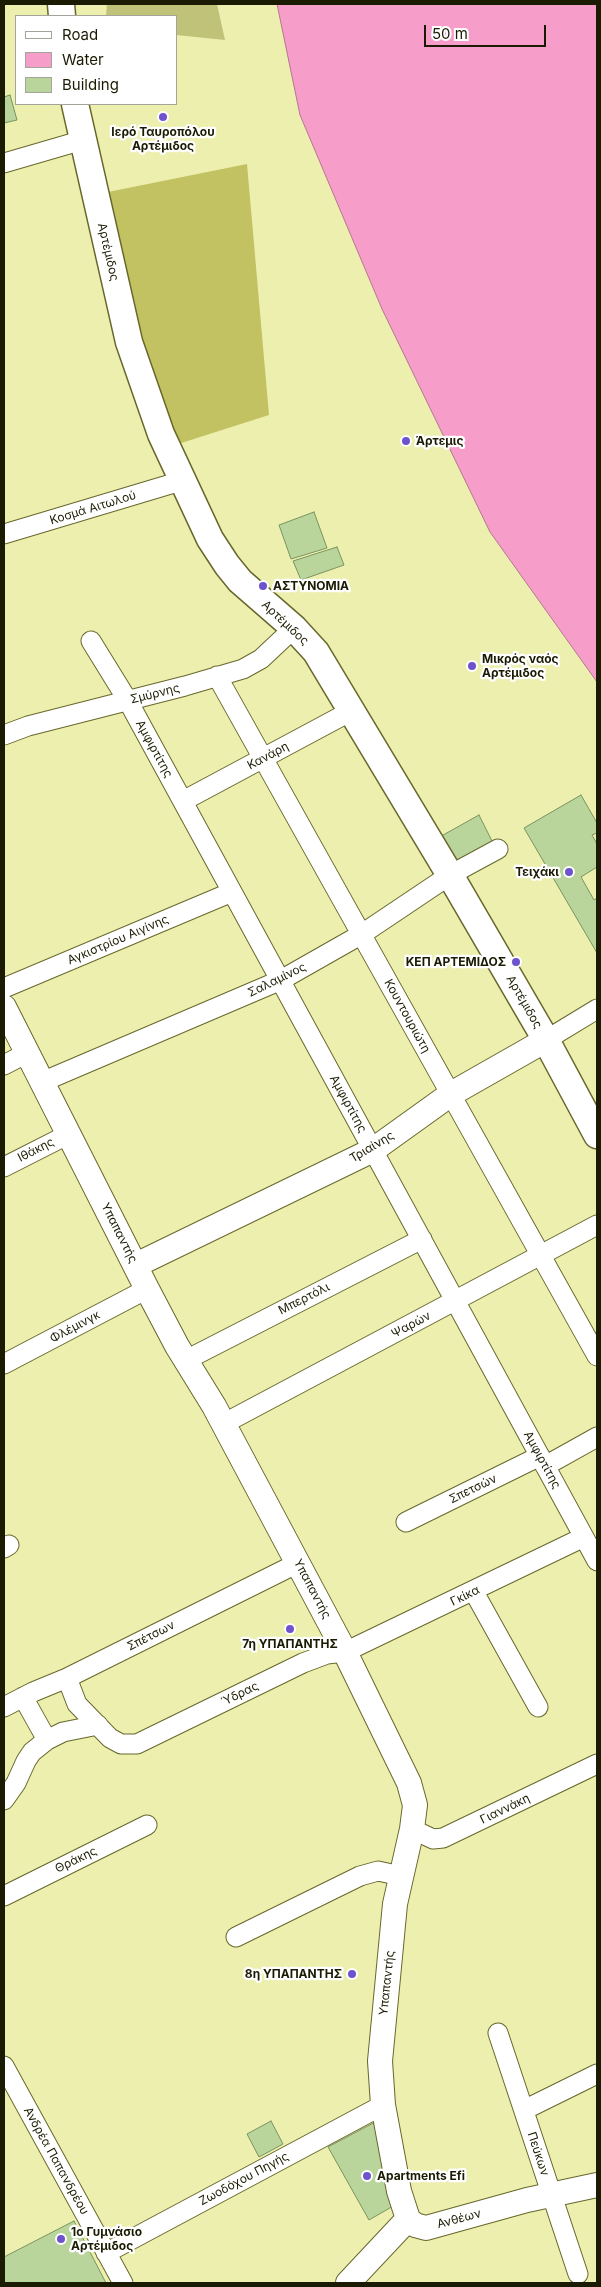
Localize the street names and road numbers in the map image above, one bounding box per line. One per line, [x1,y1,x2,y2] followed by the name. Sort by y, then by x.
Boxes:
[94,222,122,282] street label: Αρτέμιδος
[48,488,138,528] street label: Κοσμά Αιτωλού
[259,598,311,648] street label: Αρτέμιδος
[129,681,181,707] street label: Σμύρνης
[132,718,176,780] street label: Αμφιρτίτης
[245,739,291,773] street label: Κανάρη
[65,912,171,968] street label: Αγκιστρίου Αιγίνης
[245,960,309,1000] street label: Σαλαμίνος
[503,973,545,1031] street label: Αρτέμιδος
[381,977,433,1055] street label: Κουντουριώτη
[326,1073,370,1135] street label: Αμφιρτίτης
[347,1128,397,1166] street label: Τριαίνης
[15,1135,57,1165] street label: Ιθάκης
[98,1201,140,1265] street label: Υπαπαντής
[276,1280,332,1318] street label: Μπερτόλι
[47,1308,103,1346] street label: Φλέμινγκ
[389,1309,433,1341] street label: Ψαρών
[520,1429,564,1491] street label: Αμφιρτίτης
[447,1471,499,1507] street label: Σπετσών
[290,1557,334,1621] street label: Υπαπαντής
[448,1583,482,1609] street label: Γκίκα
[125,1618,177,1654] street label: Σπέτσων
[219,1679,261,1709] street label: Ύδρας
[478,1791,532,1827] street label: Γιαννάκη
[53,1844,99,1876] street label: Θράκης
[376,1950,398,2016] street label: Υπαπαντής
[20,2105,92,2217] street label: Ανδρέα Παπανδρέου
[524,2130,552,2178] street label: Πεύκων
[197,2149,291,2209] street label: Ζωοδόχου Πηγής
[435,2206,483,2232] street label: Ανθέων

